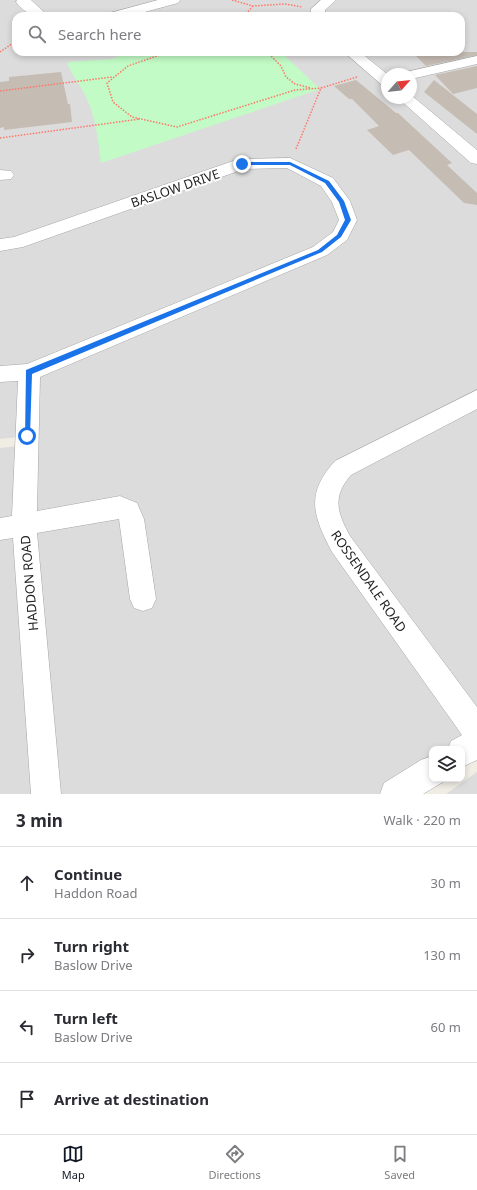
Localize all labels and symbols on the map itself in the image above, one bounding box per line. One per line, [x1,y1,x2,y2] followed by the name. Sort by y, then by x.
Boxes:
[381,68,417,104] north arrow
[233,155,251,173] route end
[128,164,222,212] street label: BASLOW DRIVE
[18,427,36,445] route start
[327,527,411,635] street label: ROSSENDALE ROAD
[16,534,42,632] street label: HADDON ROAD

